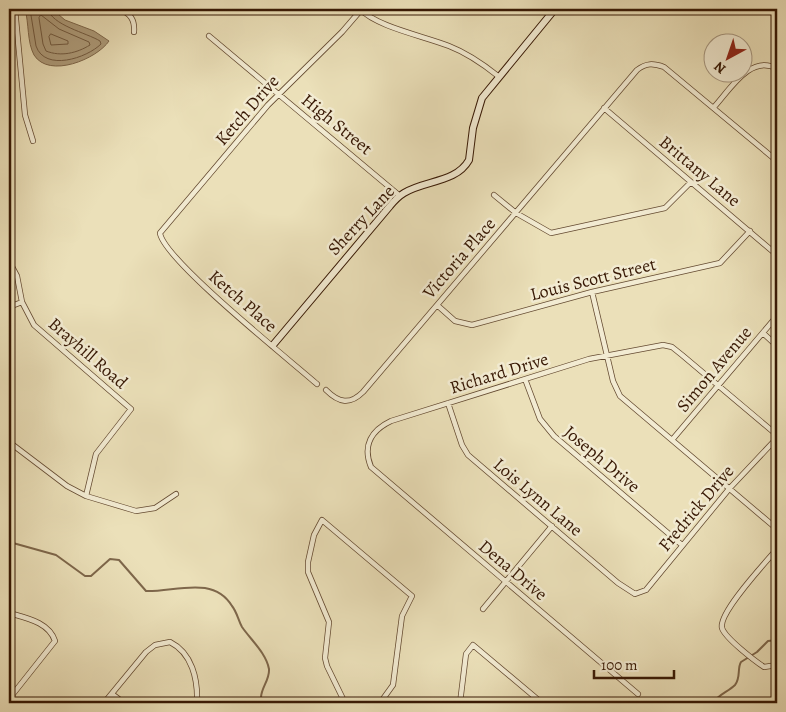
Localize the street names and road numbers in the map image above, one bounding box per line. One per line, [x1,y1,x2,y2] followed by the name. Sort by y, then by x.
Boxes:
[210,70,284,150] street label: Ketch Drive
[296,88,378,160] street label: High Street
[654,130,746,212] street label: Brittany Lane
[322,180,400,260] street label: Sherry Lane
[417,212,501,304] street label: Victoria Place
[528,252,659,306] street label: Louis Scott Street
[204,264,282,338] street label: Ketch Place
[43,312,133,394] street label: Brayhill Road
[671,321,757,417] street label: Simon Avenue
[447,347,551,399] street label: Richard Drive
[559,420,645,498] street label: Joseph Drive
[488,453,588,541] street label: Lois Lynn Lane
[653,460,739,556] street label: Fredrick Drive
[474,534,552,606] street label: Dena Drive

